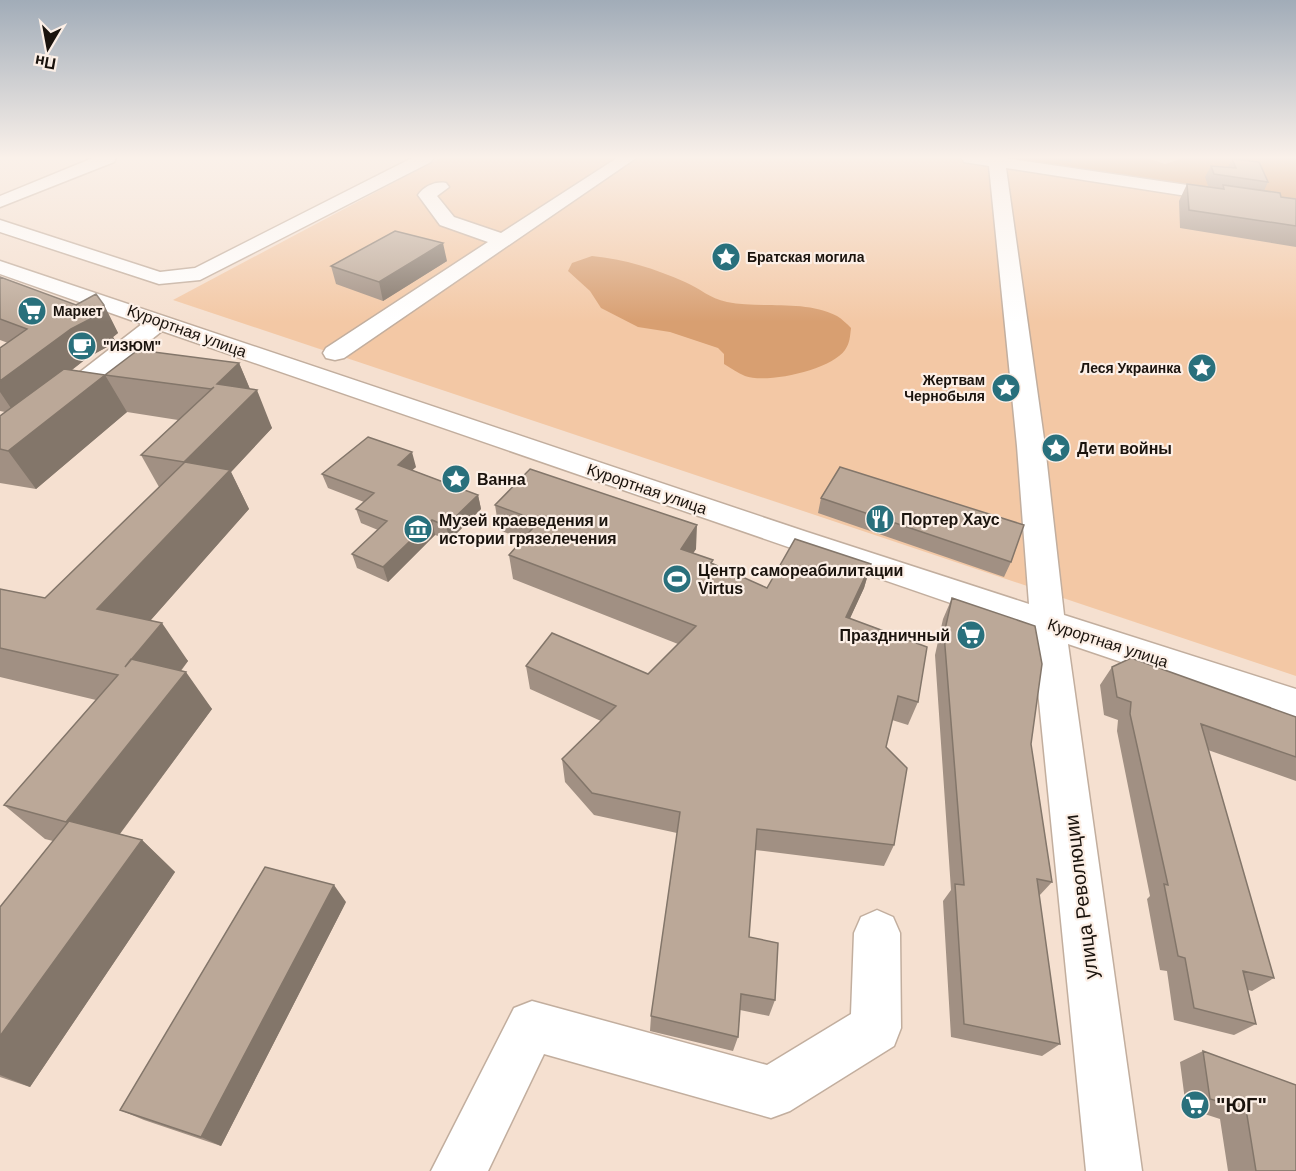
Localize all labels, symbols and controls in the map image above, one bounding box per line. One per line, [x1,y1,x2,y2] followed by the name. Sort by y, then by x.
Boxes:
[18,18,78,78] north arrow
[34,52,57,72] text: Пн
[710,241,742,273] place icon: Братская могила
[747,249,865,265] place label: Братская могила
[16,295,48,327] supermarket icon: Маркет
[125,302,249,361] street label: Курортная улица
[53,303,103,319] place label: Маркет
[66,330,98,362] cafe icon: "ИЗЮМ"
[103,338,161,354] place label: "ИЗЮМ"
[1186,352,1218,384] place icon: Леся Украинка
[1080,360,1181,376] place label: Леся Украинка
[904,372,985,404] place label: Жертвам Чернобыля
[990,372,1022,404] place icon: Жертвам Чернобыля
[1040,432,1072,464] place icon: Дети войны
[1077,440,1172,457] place label: Дети войны
[585,461,709,518] street label: Курортная улица
[440,463,472,495] place icon: Ванна
[477,471,526,488] place label: Ванна
[864,503,896,535] restaurant icon: Портер Хаус
[901,511,1000,528] place label: Портер Хаус
[439,512,617,547] place label: Музей краеведения и истории грязелечения
[402,513,434,545] museum icon: Музей краеведения и истории грязелечения
[698,562,903,597] place label: Центр самореабилитации Virtus
[661,563,693,595] sports icon: Центр самореабилитации Virtus
[1046,616,1170,671] street label: Курортная улица
[955,619,987,651] supermarket icon: Праздничный
[840,627,950,644] place label: Праздничный
[1060,813,1102,981] street label: улица Революции
[1179,1089,1211,1121] supermarket icon: "ЮГ"
[1216,1094,1267,1116] place label: "ЮГ"

